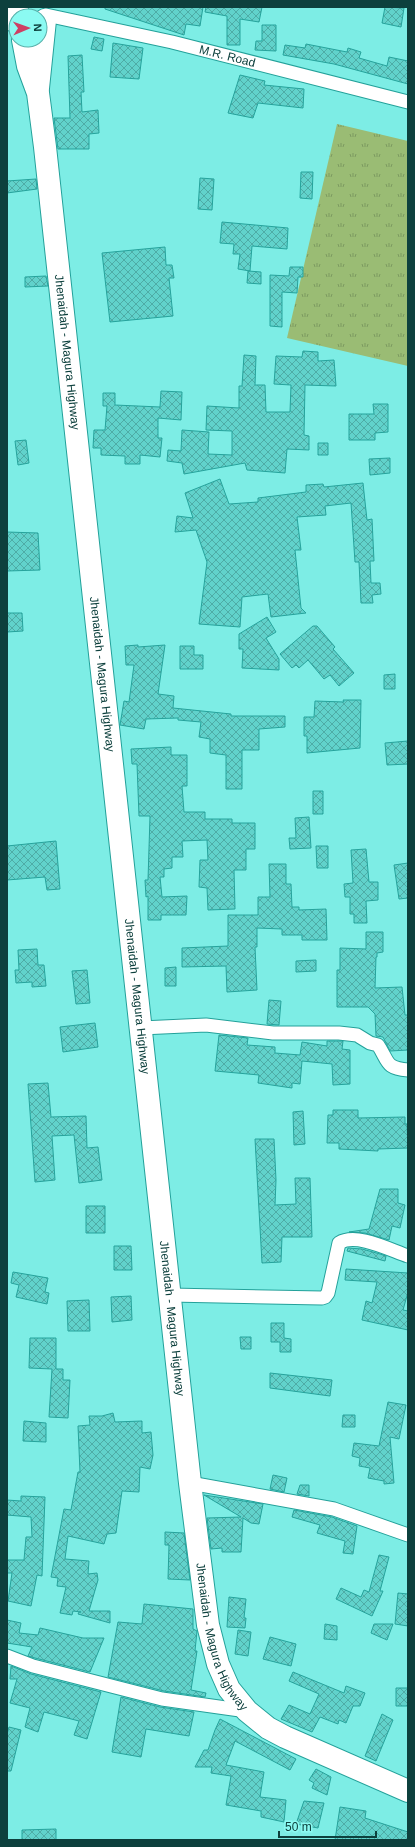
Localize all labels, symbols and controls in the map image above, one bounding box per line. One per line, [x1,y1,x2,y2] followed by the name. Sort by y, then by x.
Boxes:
[8,8,48,48] north arrow
[32,23,44,32] text: N
[198,42,257,70] street label: M.R. Road
[52,274,83,431] street label: Jhenaidah - Magura Highway
[87,596,118,753] street label: Jhenaidah - Magura Highway
[122,918,153,1075] street label: Jhenaidah - Magura Highway
[157,1240,188,1397] street label: Jhenaidah - Magura Highway
[193,1562,251,1713] street label: Jhenaidah - Magura Highway
[279,1813,376,1839] scale bar
[285,1820,312,1834] text: 50 m

